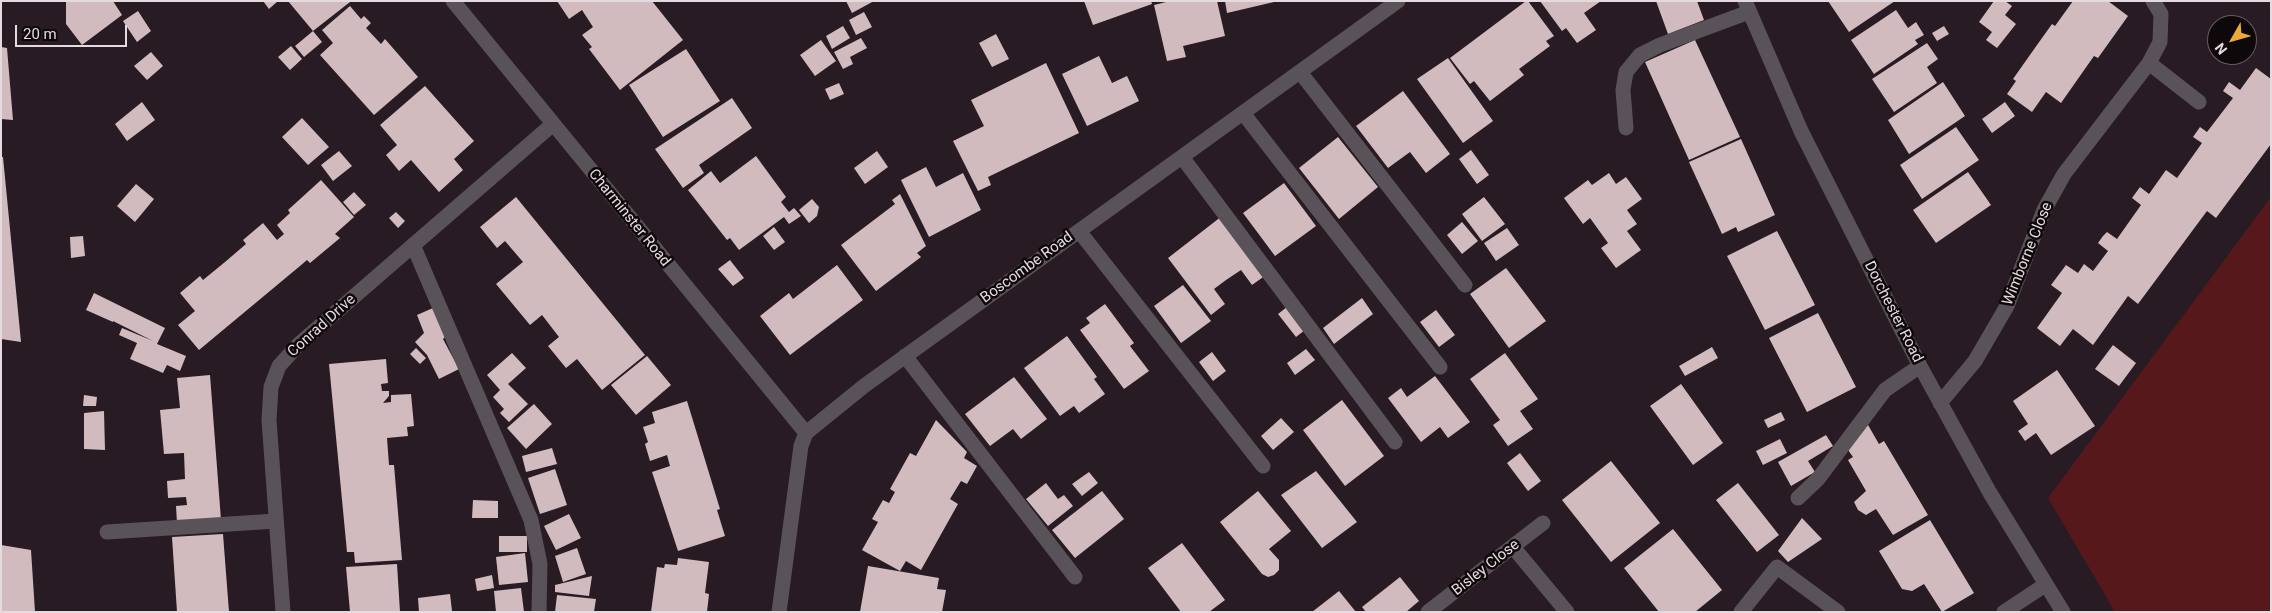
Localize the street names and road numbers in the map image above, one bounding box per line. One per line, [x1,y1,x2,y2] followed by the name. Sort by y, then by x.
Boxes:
[584,166,674,270] street label: Charminster Road
[1999,200,2057,308] street label: Wimborne Close
[977,228,1077,308] street label: Boscombe Road
[1860,258,1926,366] street label: Dorchester Road
[284,291,360,361] street label: Conrad Drive
[1449,536,1523,600] street label: Bisley Close

